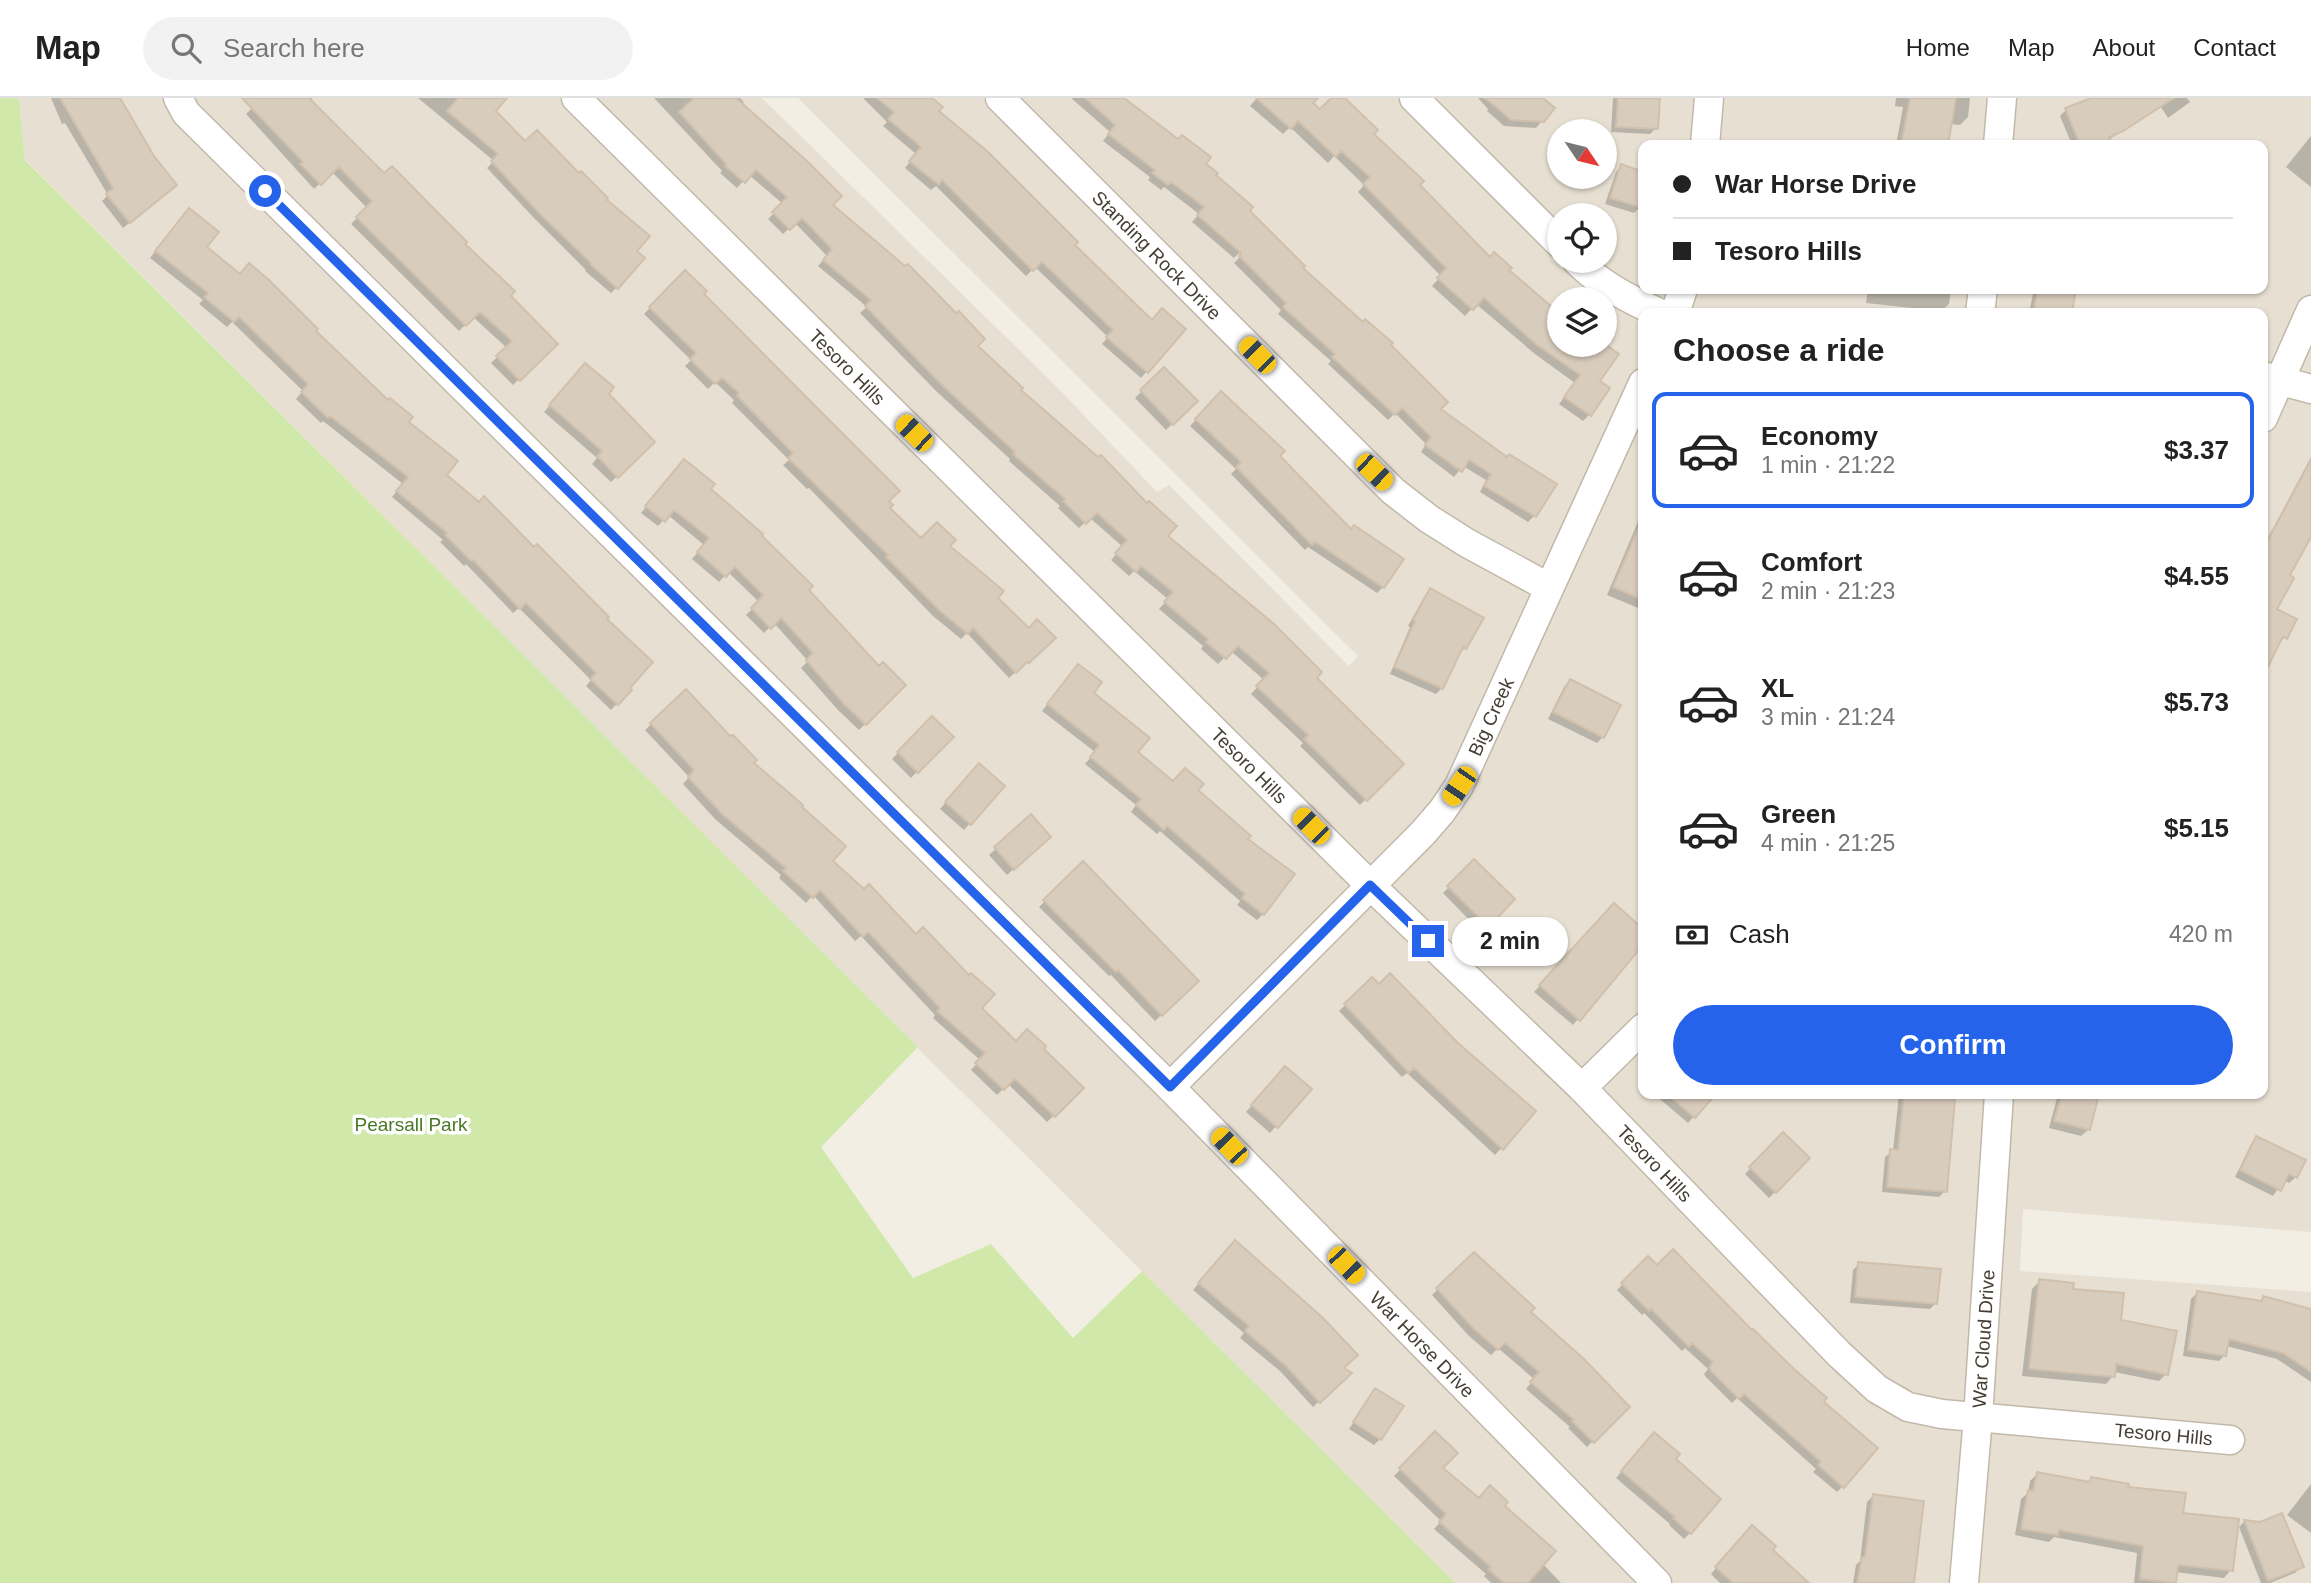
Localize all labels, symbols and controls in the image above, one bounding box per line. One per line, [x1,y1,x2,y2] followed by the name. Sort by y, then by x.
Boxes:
[143,17,633,80] search box
[35,29,101,66] text: Map
[167,29,205,67] icon: search
[223,33,365,63] text: Search here
[1906,34,1970,61] text: Home
[2008,34,2055,61] text: Map
[2093,34,2155,61] text: About
[2193,34,2276,61] text: Contact
[1547,119,1617,189] north arrow
[1547,119,1617,357] map controls
[1715,169,1916,199] text: War Horse Drive
[249,175,281,207] route start
[1088,186,1226,324] street label: Standing Rock Drive
[1547,203,1617,273] button: locate
[1715,236,1862,266] text: Tesoro Hills
[1547,287,1617,357] button: layers
[805,325,890,409] street label: Tesoro Hills
[1673,332,1885,368] text: Choose a ride
[1235,333,1280,377] car
[892,411,937,455] car
[1677,419,1740,482] icon: car
[1761,421,1878,451] text: Economy
[2164,435,2229,465] text: $3.37
[1352,450,1397,494] car
[1761,452,1895,478] text: 1 min · 21:22
[1677,545,1740,608] icon: car
[1761,547,1862,577] text: Comfort
[2164,561,2229,591] text: $4.55
[1761,578,1895,604] text: 2 min · 21:23
[1677,671,1740,734] icon: car
[1761,673,1794,703] text: XL
[1464,674,1518,759] street label: Big Creek
[2164,687,2229,717] text: $5.73
[1761,704,1895,730] text: 3 min · 21:24
[1207,723,1292,807] street label: Tesoro Hills
[1439,763,1480,809] car
[1677,797,1740,860] icon: car
[1761,799,1836,829] text: Green
[1289,804,1334,848] car
[2164,813,2229,843] text: $5.15
[1761,830,1895,856] text: 4 min · 21:25
[1452,916,1568,966] callout: 2 min
[1673,916,1711,954] icon: cash
[1729,919,1790,949] text: Cash
[2169,921,2233,947] text: 420 m
[1412,925,1444,957] route end
[1480,928,1540,954] text: 2 min
[1673,1005,2233,1085] button: Confirm
[355,1114,468,1135] park label: Pearsall Park
[1613,1121,1696,1206] street label: Tesoro Hills
[1207,1124,1252,1168] car
[1324,1243,1369,1287] car
[1968,1269,1998,1409] street label: War Cloud Drive
[1366,1287,1479,1401] street label: War Horse Drive
[2114,1419,2213,1449] street label: Tesoro Hills

